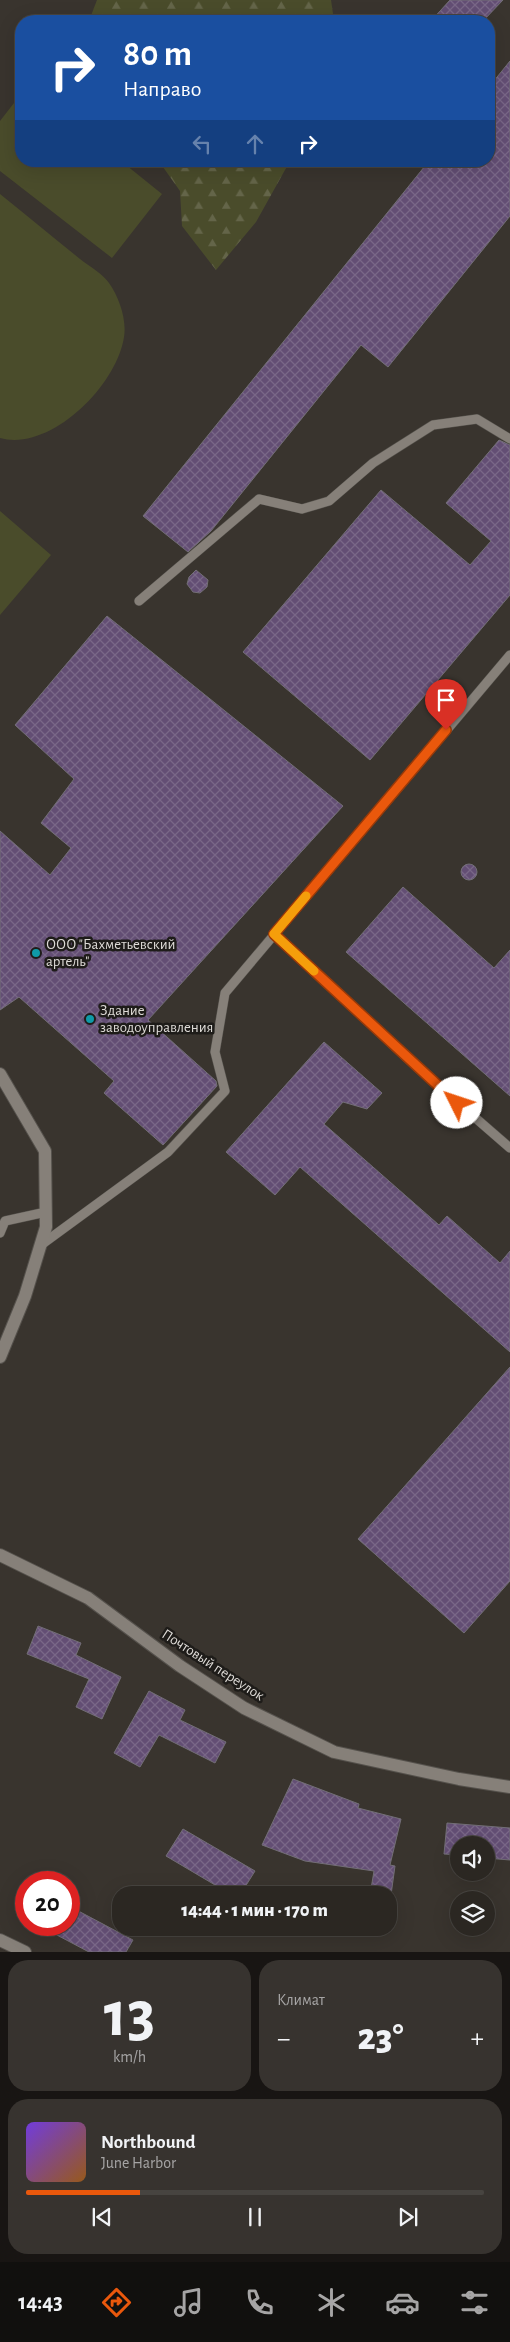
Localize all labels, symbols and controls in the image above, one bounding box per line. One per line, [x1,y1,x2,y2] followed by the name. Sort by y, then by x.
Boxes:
[40,35,105,100] icon: right
[123,37,192,72] text: 80 m
[123,78,201,100] text: Направо
[188,130,216,158] icon: left
[241,130,269,158] icon: ahead
[294,130,322,158] icon: right
[425,679,467,730] pin
[432,686,460,714] icon: arrive
[46,937,175,969] place label: ООО "Бахметьевский артель"
[30,947,42,959] marker: ООО "Бахметьевский артель"
[100,1003,213,1035] place label: Здание заводоуправления
[84,1013,96,1025] marker: Здание заводоуправления
[430,1076,482,1128] position arrow
[159,1626,267,1704] street label: Почтовый переулок
[450,1836,495,1936] map controls
[450,1836,495,1881] button: sound
[15,1871,80,1936] speed limit sign: 20
[450,1891,495,1936] button: layers
[181,1901,328,1920] text: 14:44 · 1 мин · 170 m
[104,1983,155,2048] text: 13
[277,1992,325,2008] text: Климат
[357,2019,404,2057] text: 23°
[277,2025,290,2053] text: −
[471,2025,484,2053] text: +
[113,2049,146,2065] text: km/h
[101,2133,196,2152] text: Northbound
[101,2155,176,2171] text: June Harbor
[88,2203,116,2231] icon: previous
[241,2203,269,2231] icon: pause
[394,2203,422,2231] icon: next
[99,2285,134,2320] icon: directions
[171,2285,206,2320] icon: music
[242,2285,277,2320] icon: phone
[314,2285,349,2320] icon: climate
[385,2285,420,2320] icon: car
[457,2285,492,2320] icon: filters
[18,2291,63,2313] text: 14:43

